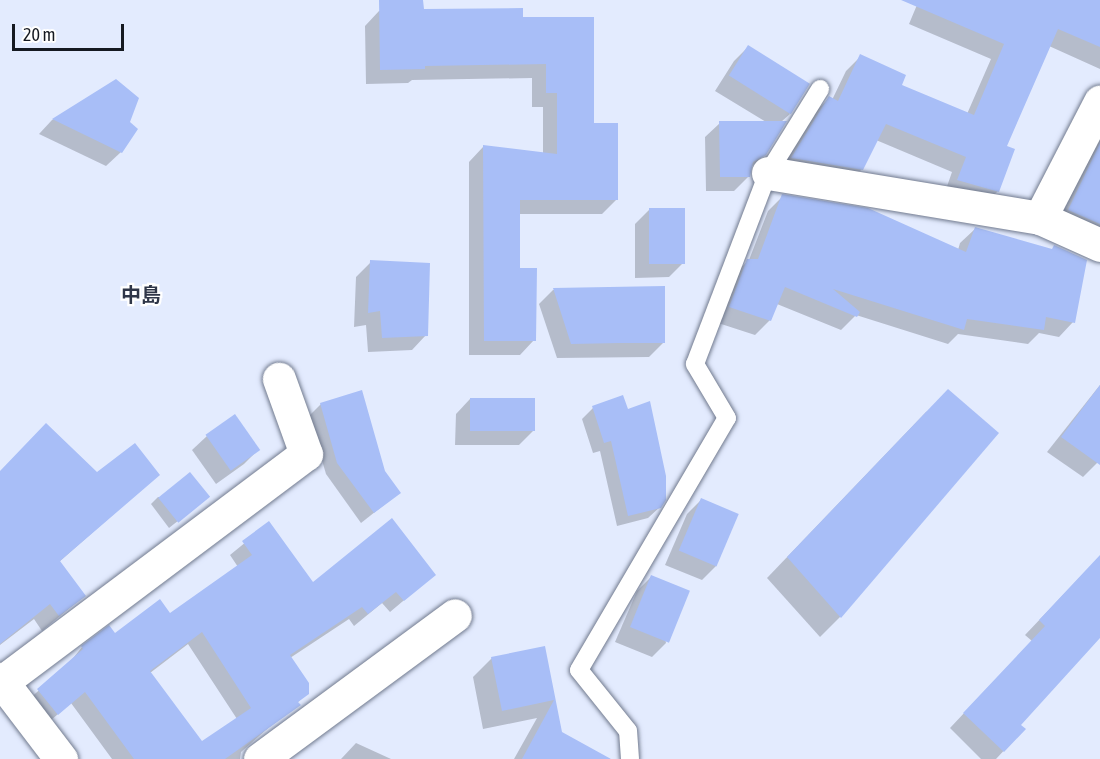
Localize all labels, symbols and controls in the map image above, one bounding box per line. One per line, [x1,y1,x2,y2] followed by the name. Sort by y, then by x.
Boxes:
[15,12,128,50] scale bar
[23,24,55,45] text: 20 m
[121,282,161,306] district label: 中島

